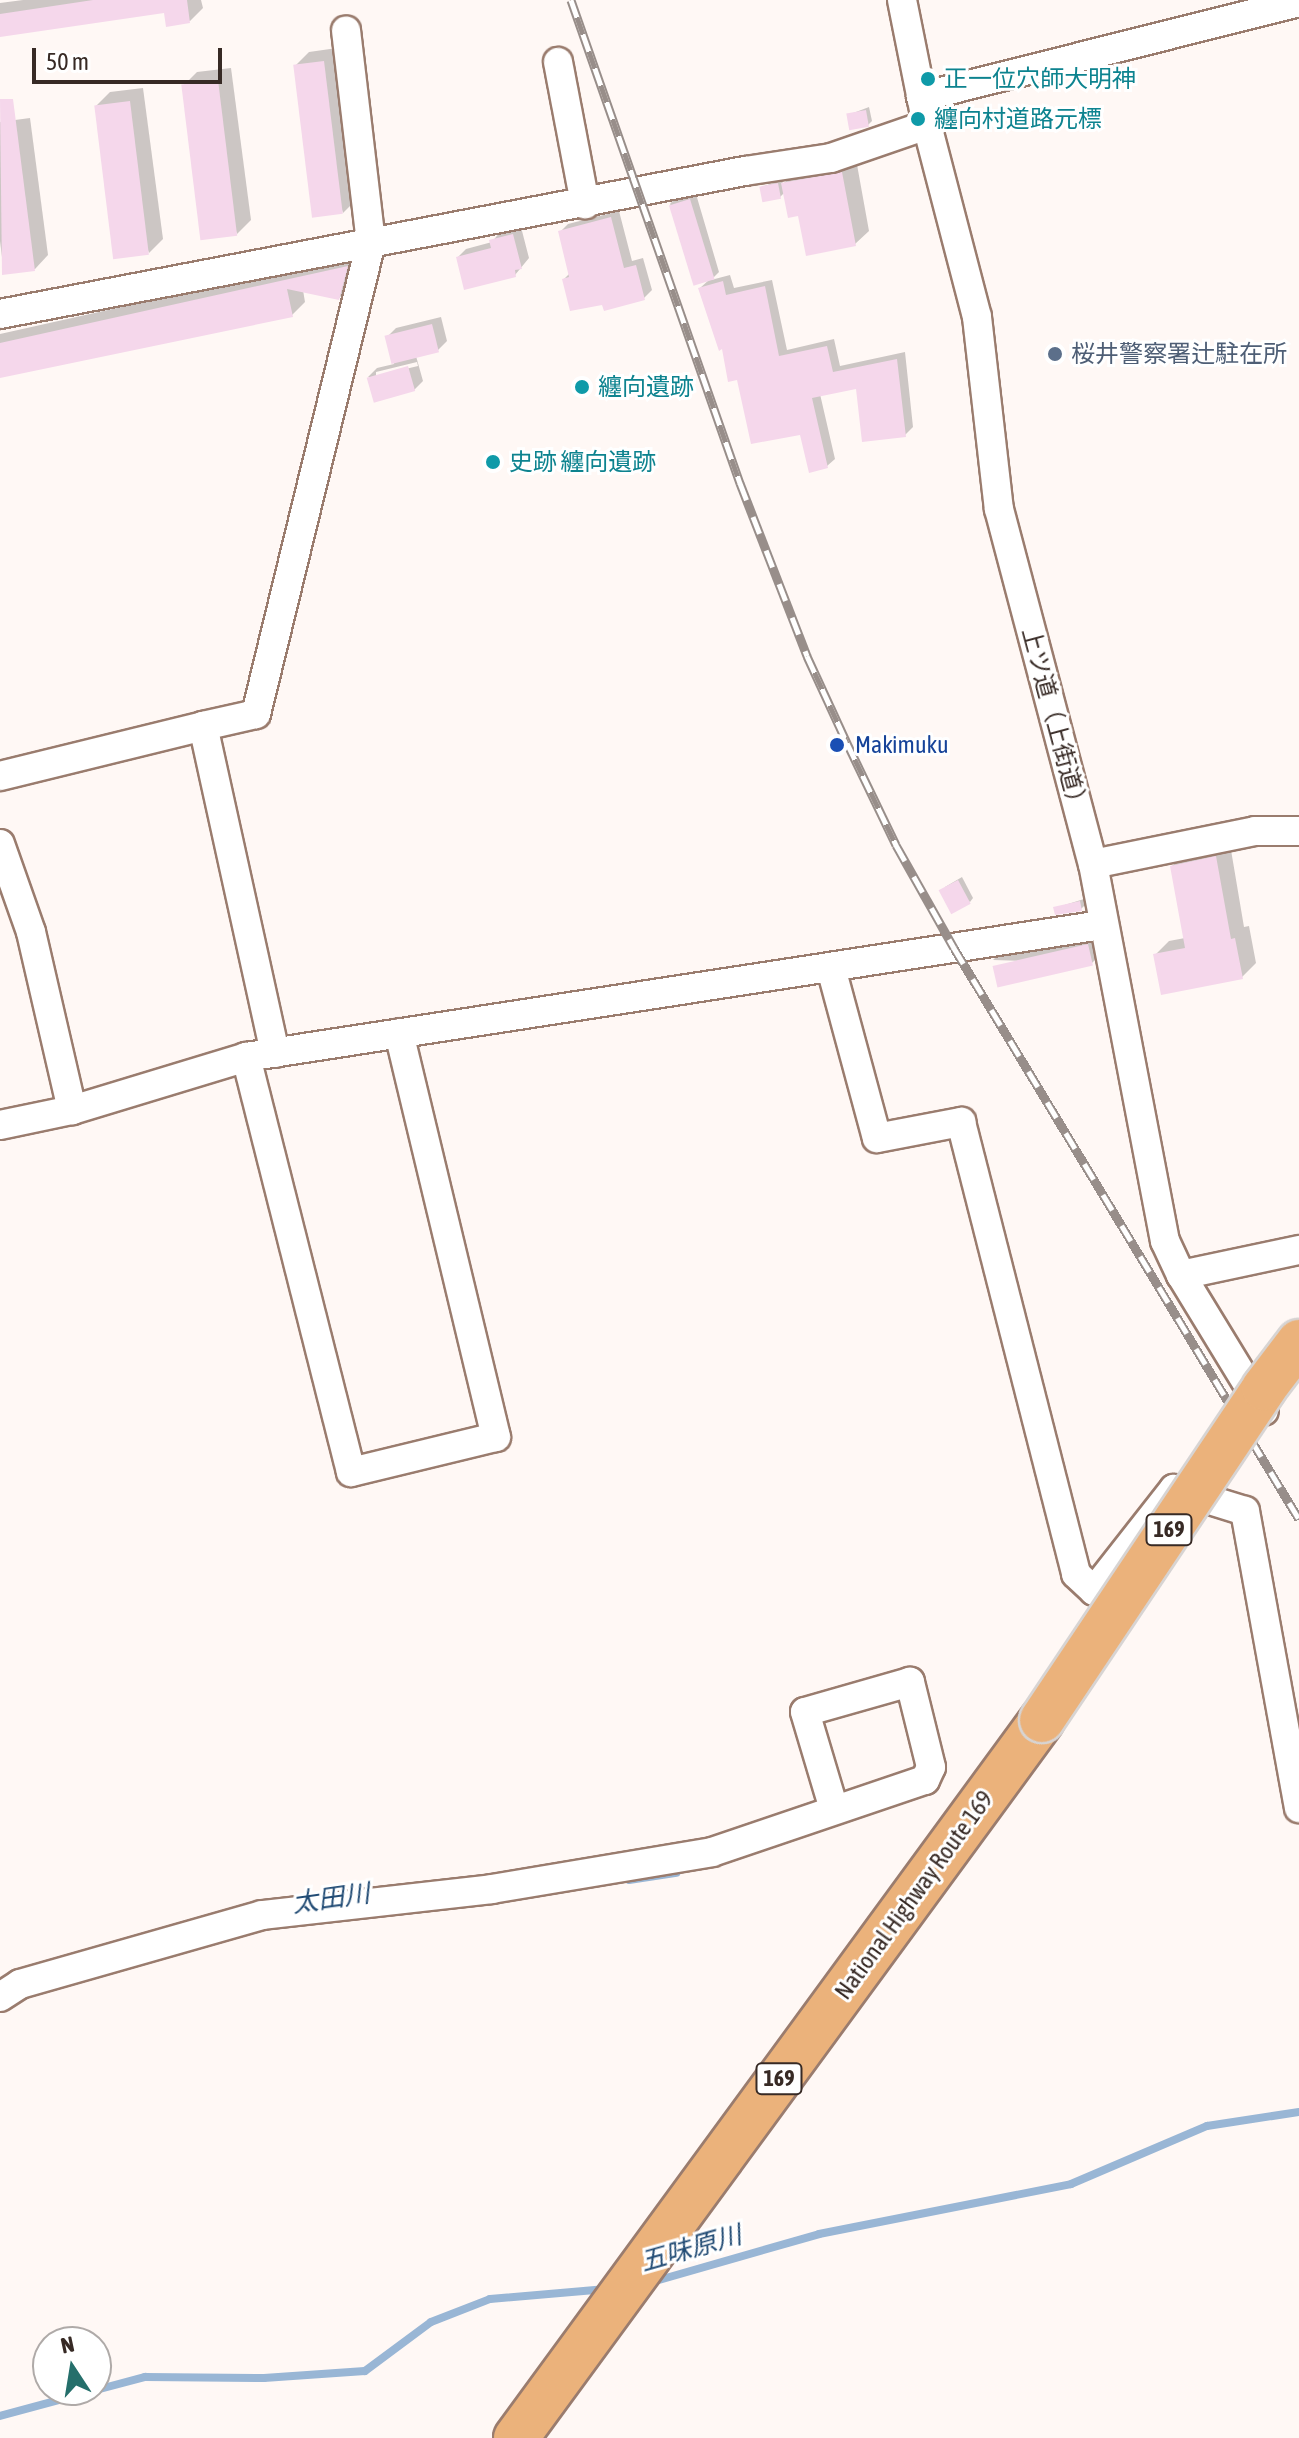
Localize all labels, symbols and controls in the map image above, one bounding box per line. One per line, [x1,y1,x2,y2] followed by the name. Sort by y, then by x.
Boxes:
[36,32,226,82] scale bar
[46,48,89,75] text: 50 m
[944,65,1136,93] place label: 正一位穴師大明神
[919,70,937,88] marker: 正一位穴師大明神
[934,105,1102,133] place label: 纏向村道路元標
[909,110,927,128] marker: 纏向村道路元標
[1071,340,1287,368] place label: 桜井警察署辻駐在所
[1046,345,1064,363] marker: 桜井警察署辻駐在所
[598,373,694,401] place label: 纏向遺跡
[573,378,591,396] marker: 纏向遺跡
[509,448,656,476] place label: 史跡 纏向遺跡
[484,453,502,471] marker: 史跡 纏向遺跡
[1016,625,1094,817] street label: 上ツ道（上街道）
[855,731,949,759] place label: Makimuku
[826,734,848,756] marker: Makimuku
[1145,1512,1193,1548] road number: 169
[829,1785,999,2005] street label: National Highway Route 169
[290,1878,372,1920] water label: 太田川
[755,2061,803,2097] road number: 169
[637,2220,745,2278] water label: 五味原川
[32,2326,112,2406] north arrow
[58,2330,76,2359] text: N

